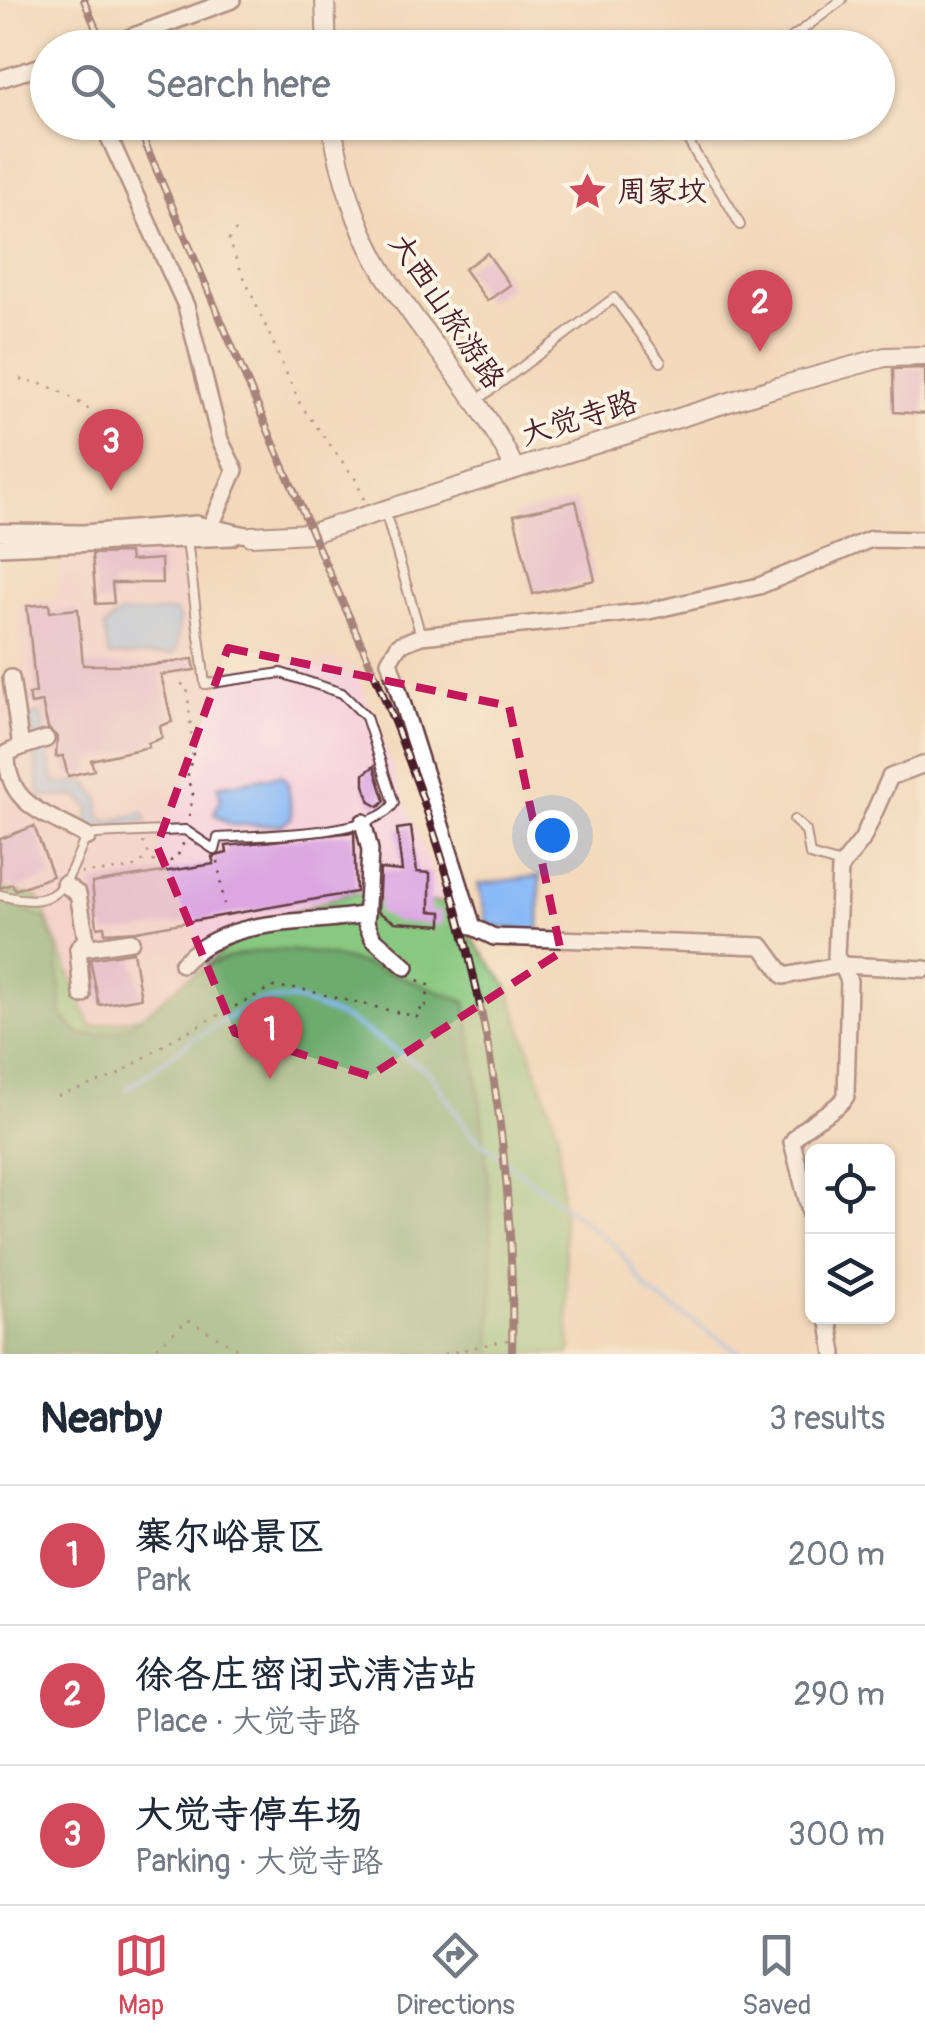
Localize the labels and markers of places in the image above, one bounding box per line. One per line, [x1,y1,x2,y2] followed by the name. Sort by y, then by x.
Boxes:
[566,170,608,212] place icon: 周家坟
[617,173,707,210] place label: 周家坟
[728,270,792,352] pin: 2
[78,408,144,491] pin: 3
[238,996,302,1079] pin: 1

